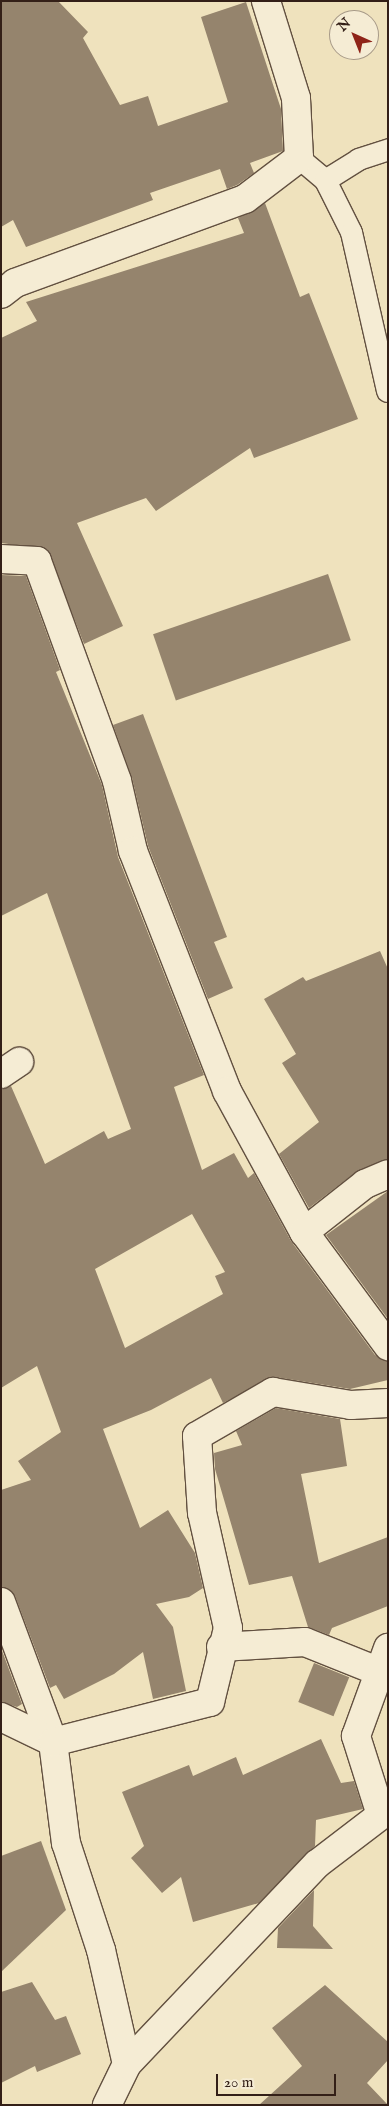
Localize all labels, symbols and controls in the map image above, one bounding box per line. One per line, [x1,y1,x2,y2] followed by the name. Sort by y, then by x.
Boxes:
[329,10,379,60] north arrow
[334,14,355,36] text: N
[219,2064,339,2096] scale bar
[224,2073,253,2092] text: 20 m

